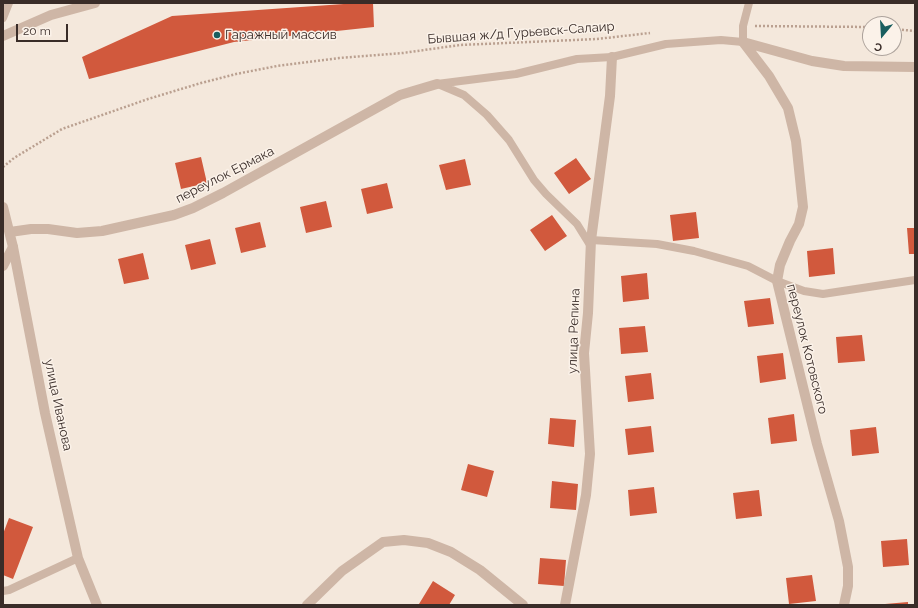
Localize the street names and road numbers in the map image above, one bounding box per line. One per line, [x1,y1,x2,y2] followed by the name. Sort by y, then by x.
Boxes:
[427,19,615,47] street label: Бывшая ж/д Гурьевск-Салаир
[173,143,277,207] street label: переулок Ермака
[783,282,831,416] street label: переулок Котовского
[565,288,583,374] street label: улица Репина
[41,358,75,452] street label: улица Иванова

